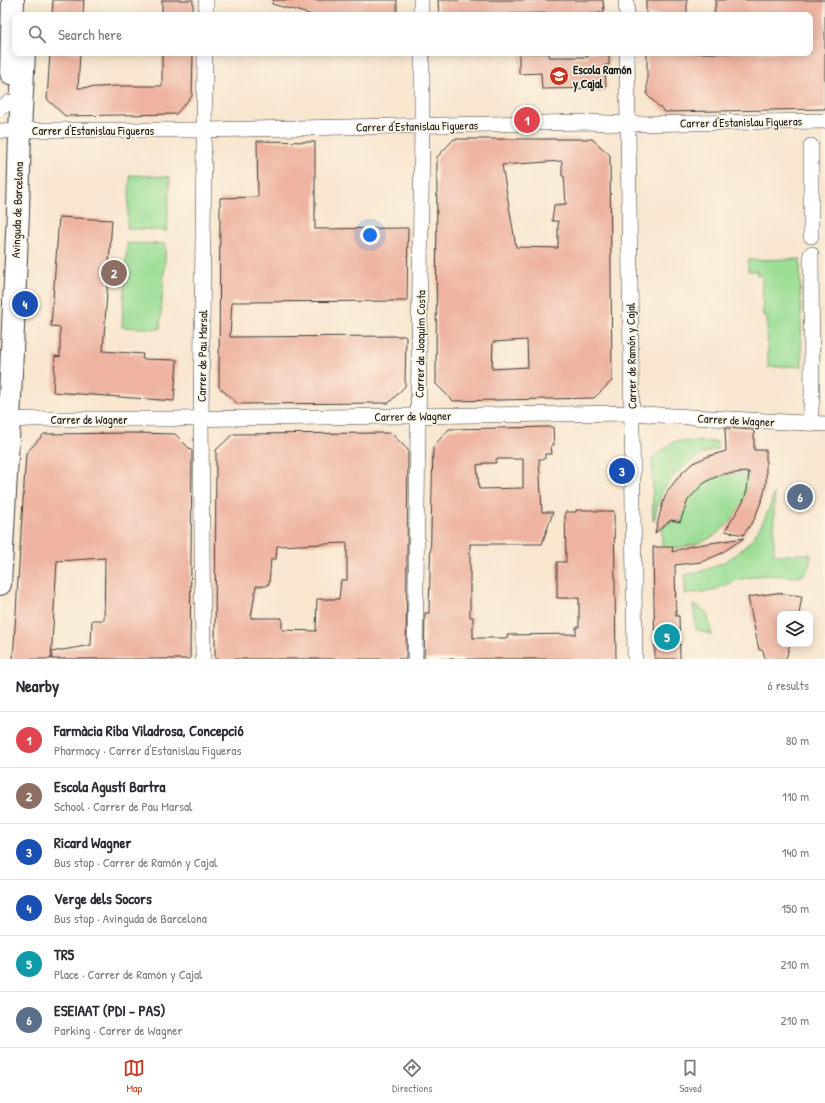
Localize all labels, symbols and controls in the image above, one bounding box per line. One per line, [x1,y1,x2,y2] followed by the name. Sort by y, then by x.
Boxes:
[12,12,813,56] search box
[26,23,48,45] icon: search
[58,24,122,45] text: Search here
[572,61,632,93] place label: Escola Ramón y Cajal
[548,65,570,87] school or university icon: Escola Ramón y Cajal
[514,105,540,135] pin: 1
[680,112,803,132] street label: Carrer d'Estanislau Figueras
[356,116,479,136] street label: Carrer d'Estanislau Figueras
[32,122,155,139] street label: Carrer d'Estanislau Figueras
[7,161,27,258] street label: Avinguda de Barcelona
[360,225,380,245] your location
[101,258,127,288] pin: 2
[12,289,38,319] pin: 4
[411,290,429,398] street label: Carrer de Joaquim Costa
[622,302,640,409] street label: Carrer de Ramón y Cajal
[193,309,211,402] street label: Carrer de Pau Marsal
[374,407,452,425] street label: Carrer de Wagner
[697,409,775,431] street label: Carrer de Wagner
[50,411,128,428] street label: Carrer de Wagner
[609,456,635,486] pin: 3
[787,482,813,512] pin: 6
[777,611,813,647] map controls
[777,611,813,647] button: layers
[654,622,680,652] pin: 5
[16,674,59,697] text: Nearby
[768,676,809,694] text: 6 results
[54,720,244,741] text: Farmàcia Riba Viladrosa, Concepció
[27,731,31,749] text: 1
[786,731,809,749] text: 80 m
[54,741,241,759] text: Pharmacy · Carrer d'Estanislau Figueras
[54,776,165,797] text: Escola Agustí Bartra
[26,787,32,805] text: 2
[782,787,809,805] text: 110 m
[54,797,193,815] text: School · Carrer de Pau Marsal
[54,832,131,853] text: Ricard Wagner
[26,843,32,861] text: 3
[782,843,809,861] text: 140 m
[54,853,218,871] text: Bus stop · Carrer de Ramón y Cajal
[54,888,152,909] text: Verge dels Socors
[27,899,31,917] text: 4
[781,899,809,917] text: 150 m
[54,909,207,927] text: Bus stop · Avinguda de Barcelona
[54,944,74,965] text: TR5
[26,955,32,973] text: 5
[781,955,809,973] text: 210 m
[54,965,203,983] text: Place · Carrer de Ramón y Cajal
[54,1000,166,1021] text: ESEIAAT (PDI - PAS)
[26,1011,32,1029] text: 6
[781,1011,809,1029] text: 210 m
[54,1021,182,1039] text: Parking · Carrer de Wagner
[123,1057,145,1095] tab: Map
[392,1057,433,1095] tab: Directions
[679,1057,702,1095] tab: Saved

